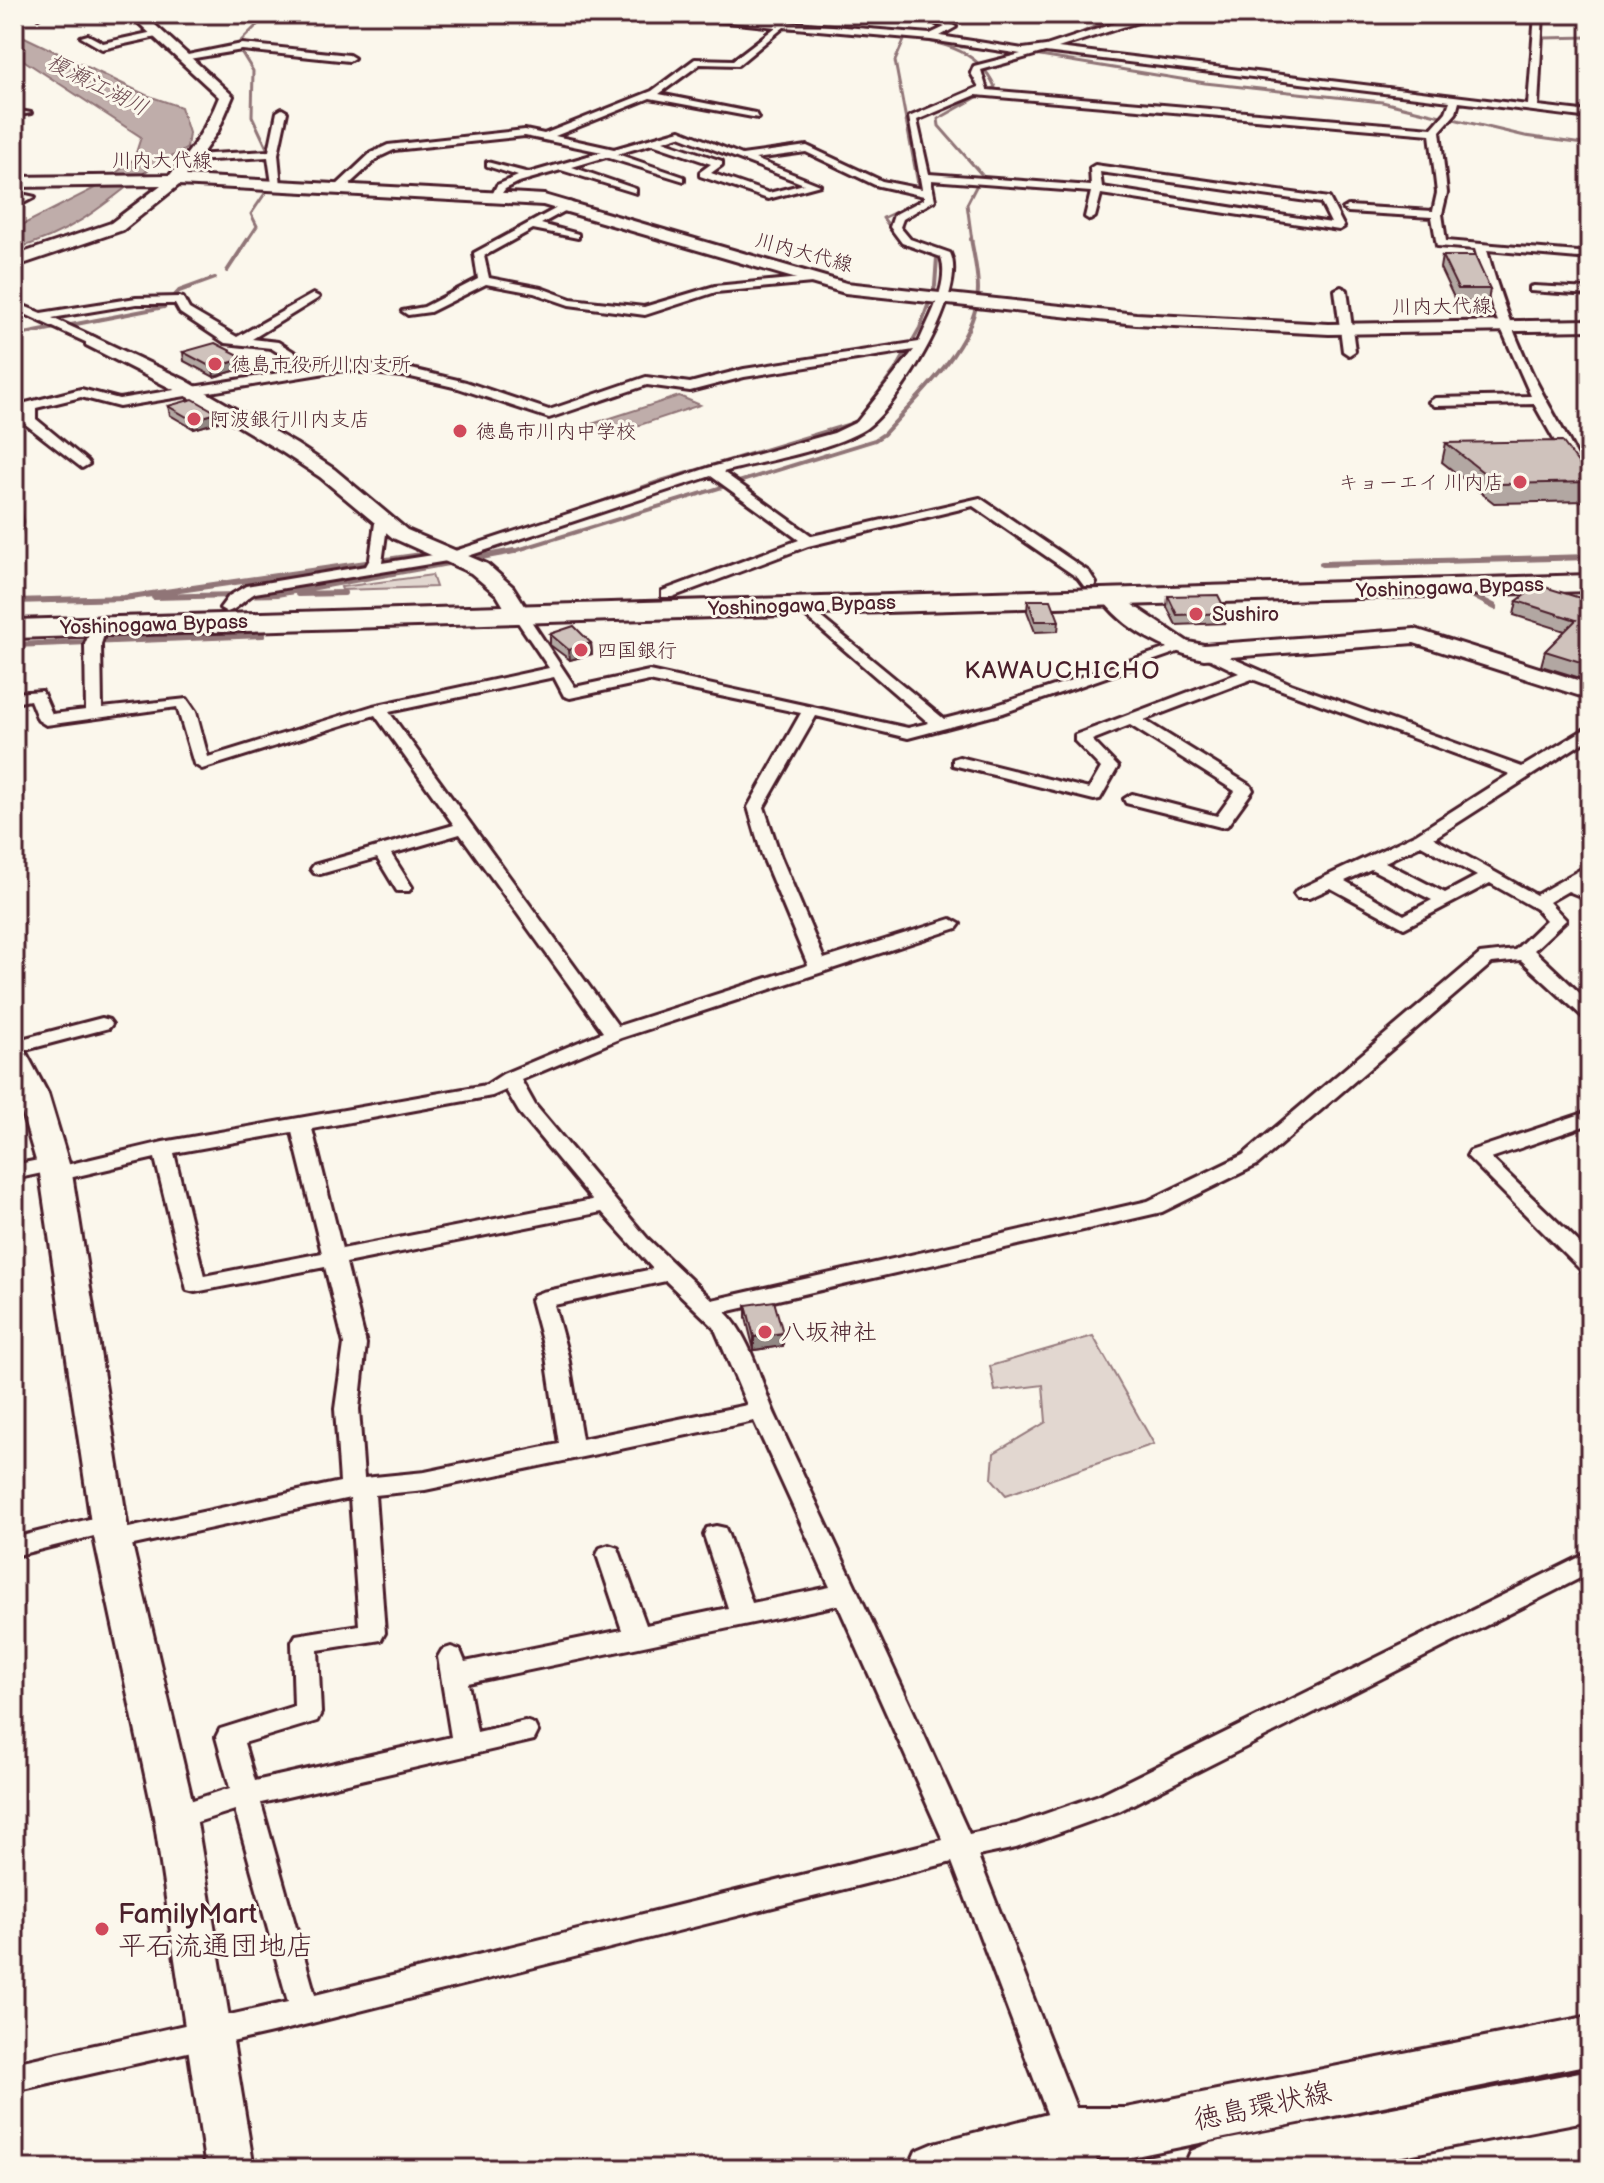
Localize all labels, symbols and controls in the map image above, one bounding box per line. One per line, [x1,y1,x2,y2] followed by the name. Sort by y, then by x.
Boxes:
[42,48,152,122] water label: 榎瀬江湖川
[112,149,212,173] street label: 川内大代線
[752,228,855,277] street label: 川内大代線
[1392,294,1492,320] street label: 川内大代線
[231,353,411,377] place label: 徳島市役所川内支所
[206,355,224,373] marker: 徳島市役所川内支所
[210,408,370,432] place label: 阿波銀行川内支店
[185,410,203,428] marker: 阿波銀行川内支店
[476,420,636,444] place label: 徳島市川内中学校
[451,422,469,440] marker: 徳島市川内中学校
[1339,471,1504,495] place label: キョーエイ 川内店
[1511,473,1529,491] marker: キョーエイ 川内店
[1355,573,1544,603] street label: Yoshinogawa Bypass
[707,591,896,621] street label: Yoshinogawa Bypass
[1212,603,1279,627] place label: Sushiro
[1187,605,1205,623] marker: Sushiro
[59,610,248,640] street label: Yoshinogawa Bypass
[597,639,677,663] place label: 四国銀行
[572,641,590,659] marker: 四国銀行
[964,656,1162,685] district label: KAWAUCHICHO
[781,1318,877,1347] place label: 八坂神社
[756,1323,774,1341] marker: 八坂神社
[118,1898,314,1963] place label: FamilyMart 平石流通団地店
[93,1920,111,1938] marker: FamilyMart 平石流通団地店
[1190,2076,1334,2137] street label: 徳島環状線

